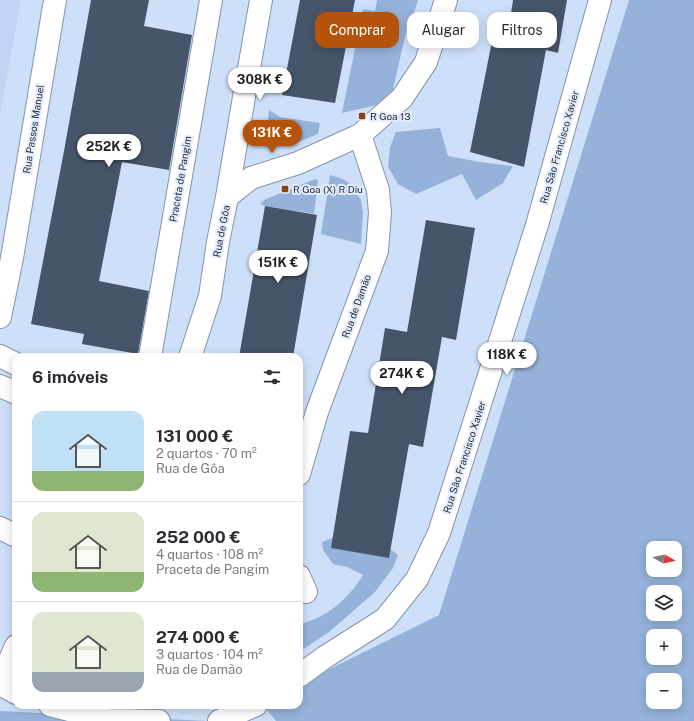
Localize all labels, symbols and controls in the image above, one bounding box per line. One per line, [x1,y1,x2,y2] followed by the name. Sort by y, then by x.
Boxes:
[315,12,399,48] chip: Comprar
[407,12,479,48] chip: Alugar
[487,12,557,48] chip: Filtros
[227,67,293,101] pin: 308K €
[237,72,283,87] text: 308K €
[20,84,46,174] street label: Rua Passos Manuel
[537,89,581,205] street label: Rua São Francisco Xavier
[370,110,410,122] place label: R Goa 13
[357,111,367,121] marker: R Goa 13
[239,120,305,154] pin: 131K €
[252,125,292,140] text: 131K €
[76,134,142,168] pin: 252K €
[167,135,193,223] street label: Praceta de Pangim
[86,139,132,154] text: 252K €
[293,183,363,195] place label: R Goa (X) R Diu
[280,184,290,194] marker: R Goa (X) R Diu
[210,204,232,258] street label: Rua de Gôa
[245,250,311,284] pin: 151K €
[258,255,298,270] text: 151K €
[339,272,373,339] street label: Rua de Damão
[474,342,540,376] pin: 118K €
[487,347,527,362] text: 118K €
[369,361,435,395] pin: 274K €
[261,366,283,388] icon: filters
[379,366,425,381] text: 274K €
[32,367,108,387] text: 6 imóveis
[440,399,488,515] street label: Rua São Francisco Xavier
[156,426,233,446] text: 131 000 €
[64,427,112,475] icon: home
[156,446,257,461] text: 2 quartos · 70 m²
[156,461,225,476] text: Rua de Gôa
[156,527,241,547] text: 252 000 €
[64,528,112,576] icon: home
[646,541,682,577] north arrow
[646,541,682,709] map controls
[156,547,263,562] text: 4 quartos · 108 m²
[156,562,269,577] text: Praceta de Pangim
[646,585,682,621] button: layers
[156,627,240,647] text: 274 000 €
[64,628,112,676] icon: home
[646,629,682,665] button: +
[156,647,263,662] text: 3 quartos · 104 m²
[156,662,243,677] text: Rua de Damão
[646,673,682,709] button: −

